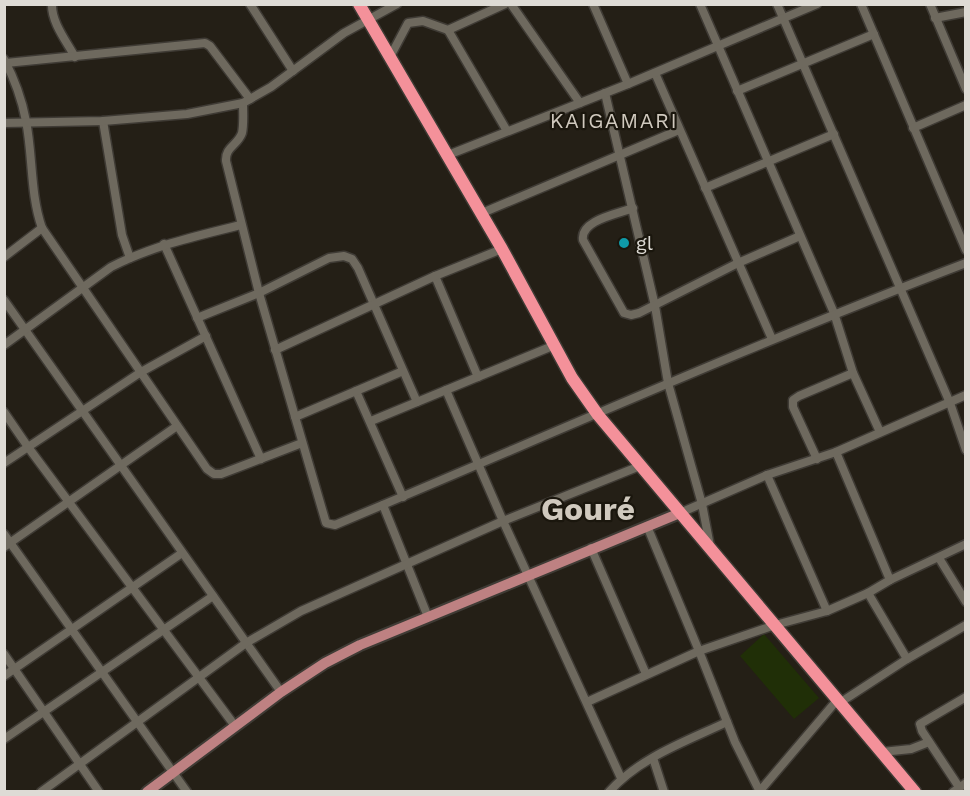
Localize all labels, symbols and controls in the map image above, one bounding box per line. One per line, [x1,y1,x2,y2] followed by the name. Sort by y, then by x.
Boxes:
[550,108,678,133] district label: KAIGAMARI
[636,231,653,255] place label: gl
[617,236,631,250] marker: gl
[541,490,635,528] district label: Gouré

